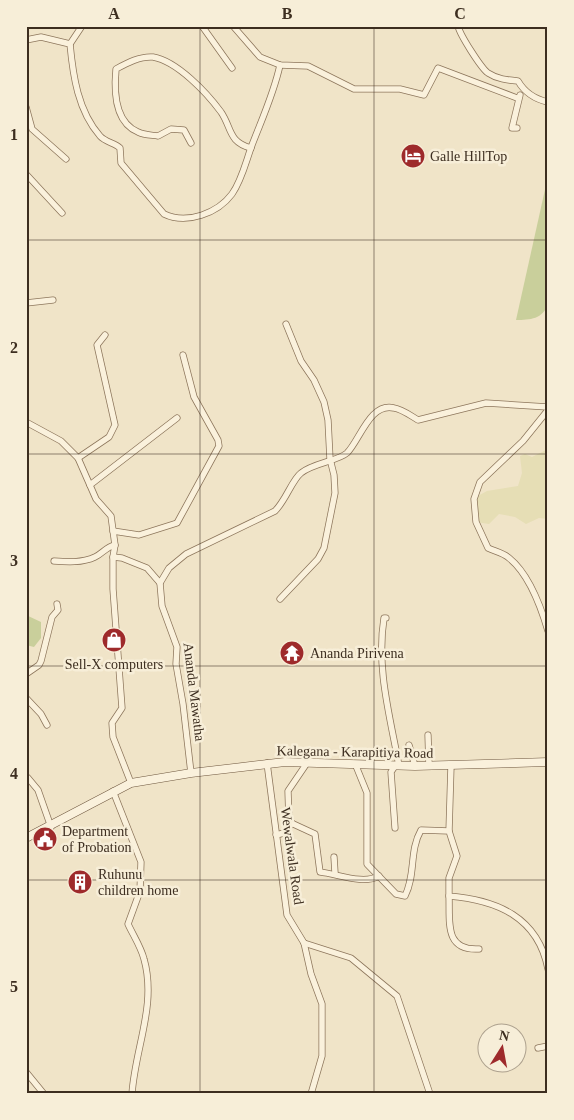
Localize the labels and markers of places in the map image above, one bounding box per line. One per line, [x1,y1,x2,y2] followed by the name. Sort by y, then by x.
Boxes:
[400,143,426,169] hotel icon: Galle HillTop
[430,149,507,164] place label: Galle HillTop
[101,627,127,653] shop icon: Sell-X computers
[279,640,305,666] temple icon: Ananda Pirivena
[310,646,404,661] place label: Ananda Pirivena
[65,657,163,672] place label: Sell-X computers
[62,824,132,855] place label: Department of Probation
[32,826,58,852] public building icon: Department of Probation
[98,867,178,898] place label: Ruhunu children home
[67,869,93,895] building icon: Ruhunu children home

